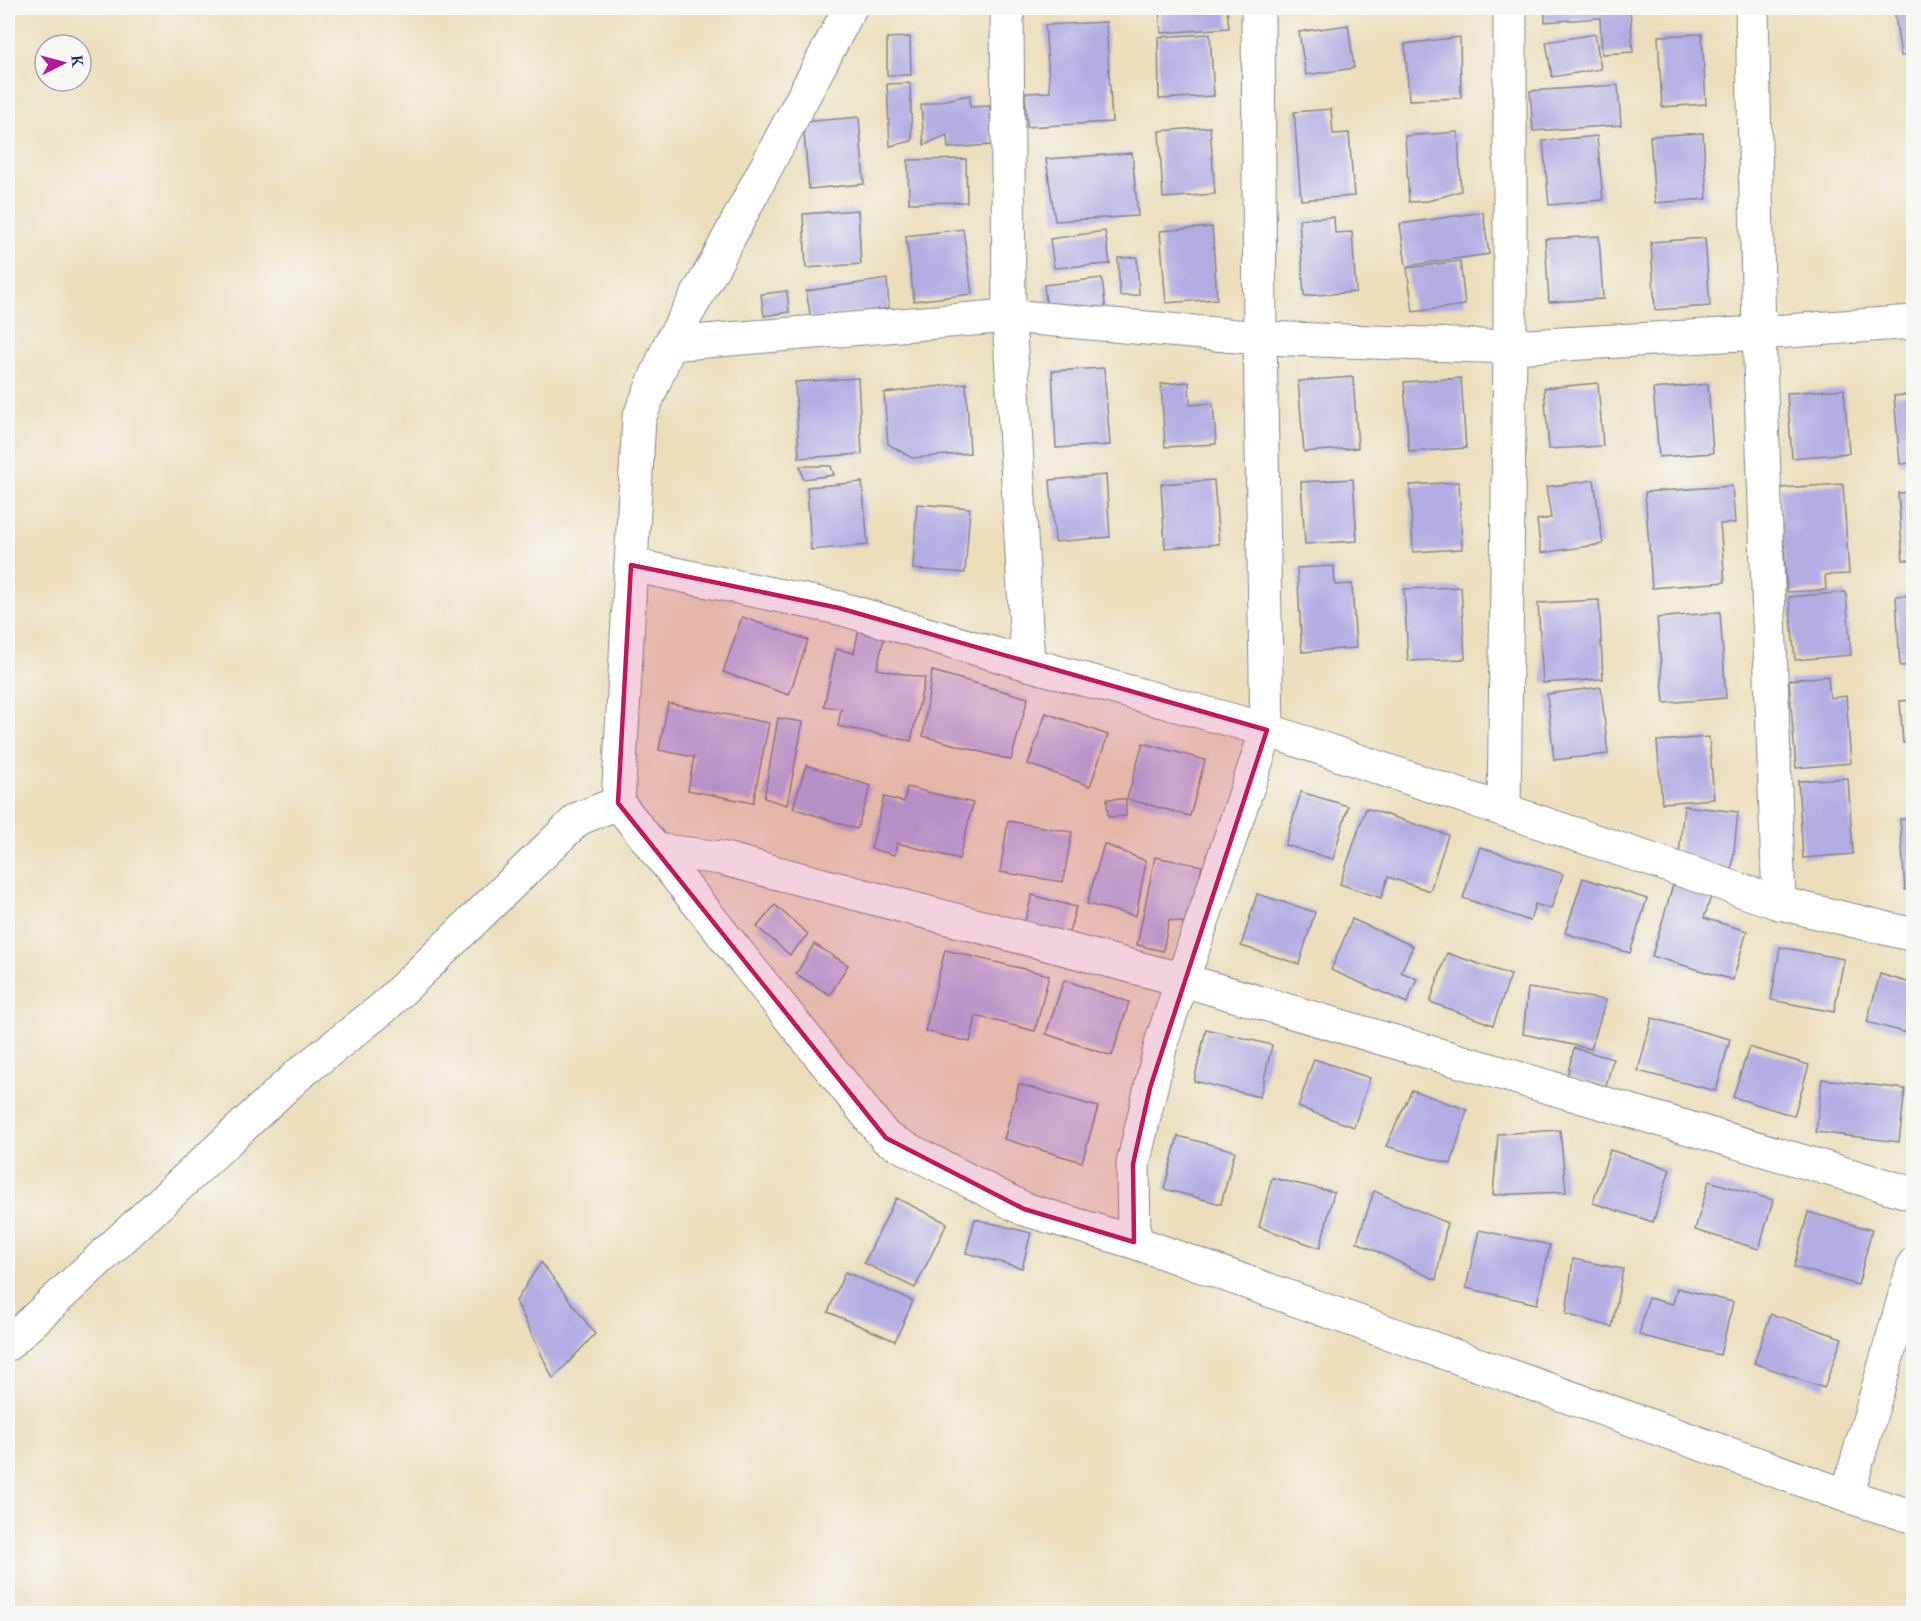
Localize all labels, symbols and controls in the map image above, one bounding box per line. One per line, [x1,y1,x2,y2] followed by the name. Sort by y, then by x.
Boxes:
[33,33,93,93] north arrow
[65,54,89,69] text: K

